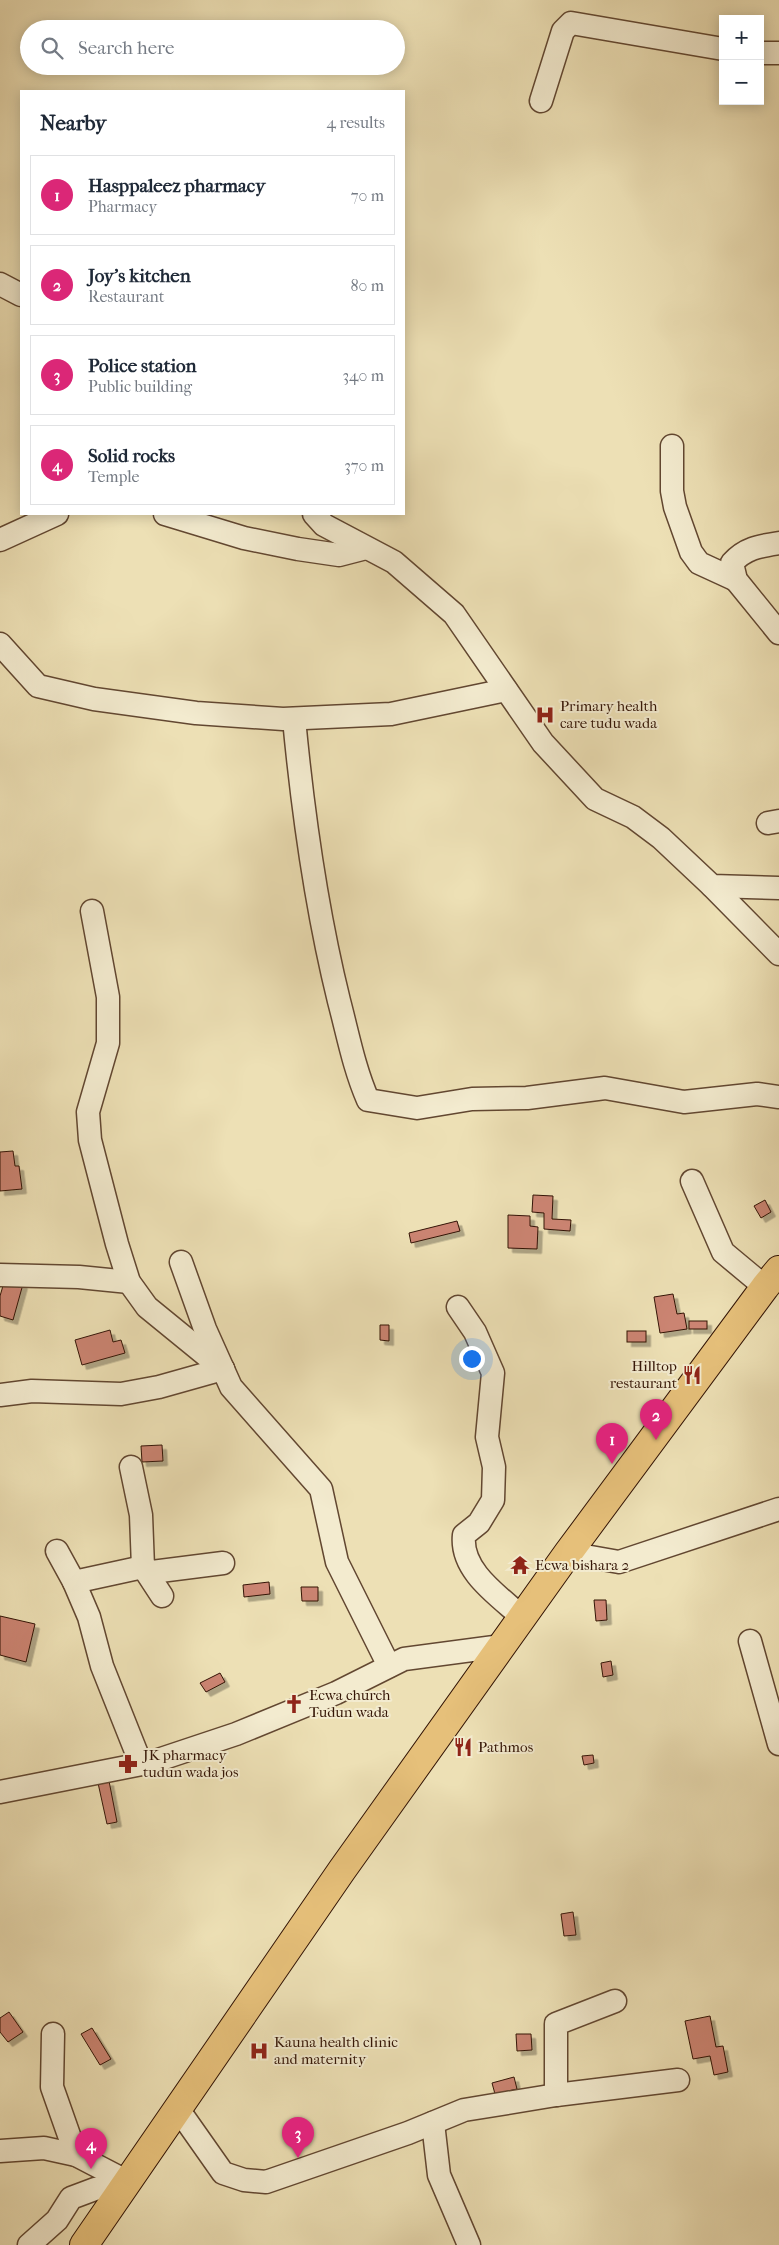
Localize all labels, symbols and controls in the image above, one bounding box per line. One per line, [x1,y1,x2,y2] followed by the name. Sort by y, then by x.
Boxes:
[719,15,764,105] map controls
[719,15,764,60] button: +
[20,20,405,75] search box
[38,34,66,62] icon: search
[78,37,174,59] text: Search here
[719,60,764,105] button: −
[40,111,106,135] text: Nearby
[327,113,385,132] text: 4 results
[88,175,265,197] text: Hasppaleez pharmacy
[54,186,60,205] text: 1
[351,186,384,205] text: 70 m
[88,197,157,216] text: Pharmacy
[88,265,191,287] text: Joy's kitchen
[53,276,61,295] text: 2
[350,276,384,295] text: 80 m
[88,287,164,306] text: Restaurant
[88,355,196,377] text: Police station
[54,366,60,385] text: 3
[342,366,384,385] text: 340 m
[88,377,192,396] text: Public building
[88,445,175,467] text: Solid rocks
[52,456,62,475] text: 4
[344,456,384,475] text: 370 m
[88,467,139,486] text: Temple
[560,697,658,732] place label: Primary health care tudu wada
[534,704,556,726] hospital icon: Primary health care tudu wada
[459,1346,485,1372] your location
[610,1357,678,1392] place label: Hilltop restaurant
[681,1364,703,1386] restaurant icon: Hilltop restaurant
[640,1399,672,1440] pin: 2
[596,1423,628,1464] pin: 1
[509,1554,531,1576] temple icon: Ecwa bishara 2
[535,1556,629,1574] place label: Ecwa bishara 2
[309,1686,391,1721] place label: Ecwa church Tudun wada
[283,1693,305,1715] church icon: Ecwa church Tudun wada
[452,1736,474,1758] restaurant icon: Pathmos
[478,1738,534,1756] place label: Pathmos
[142,1746,239,1781] place label: JK pharmacy tudun wada jos
[117,1753,139,1775] pharmacy icon: JK pharmacy tudun wada jos
[274,2033,398,2068] place label: Kauna health clinic and maternity
[248,2040,270,2062] hospital icon: Kauna health clinic and maternity
[282,2117,314,2158] pin: 3
[75,2128,107,2169] pin: 4

